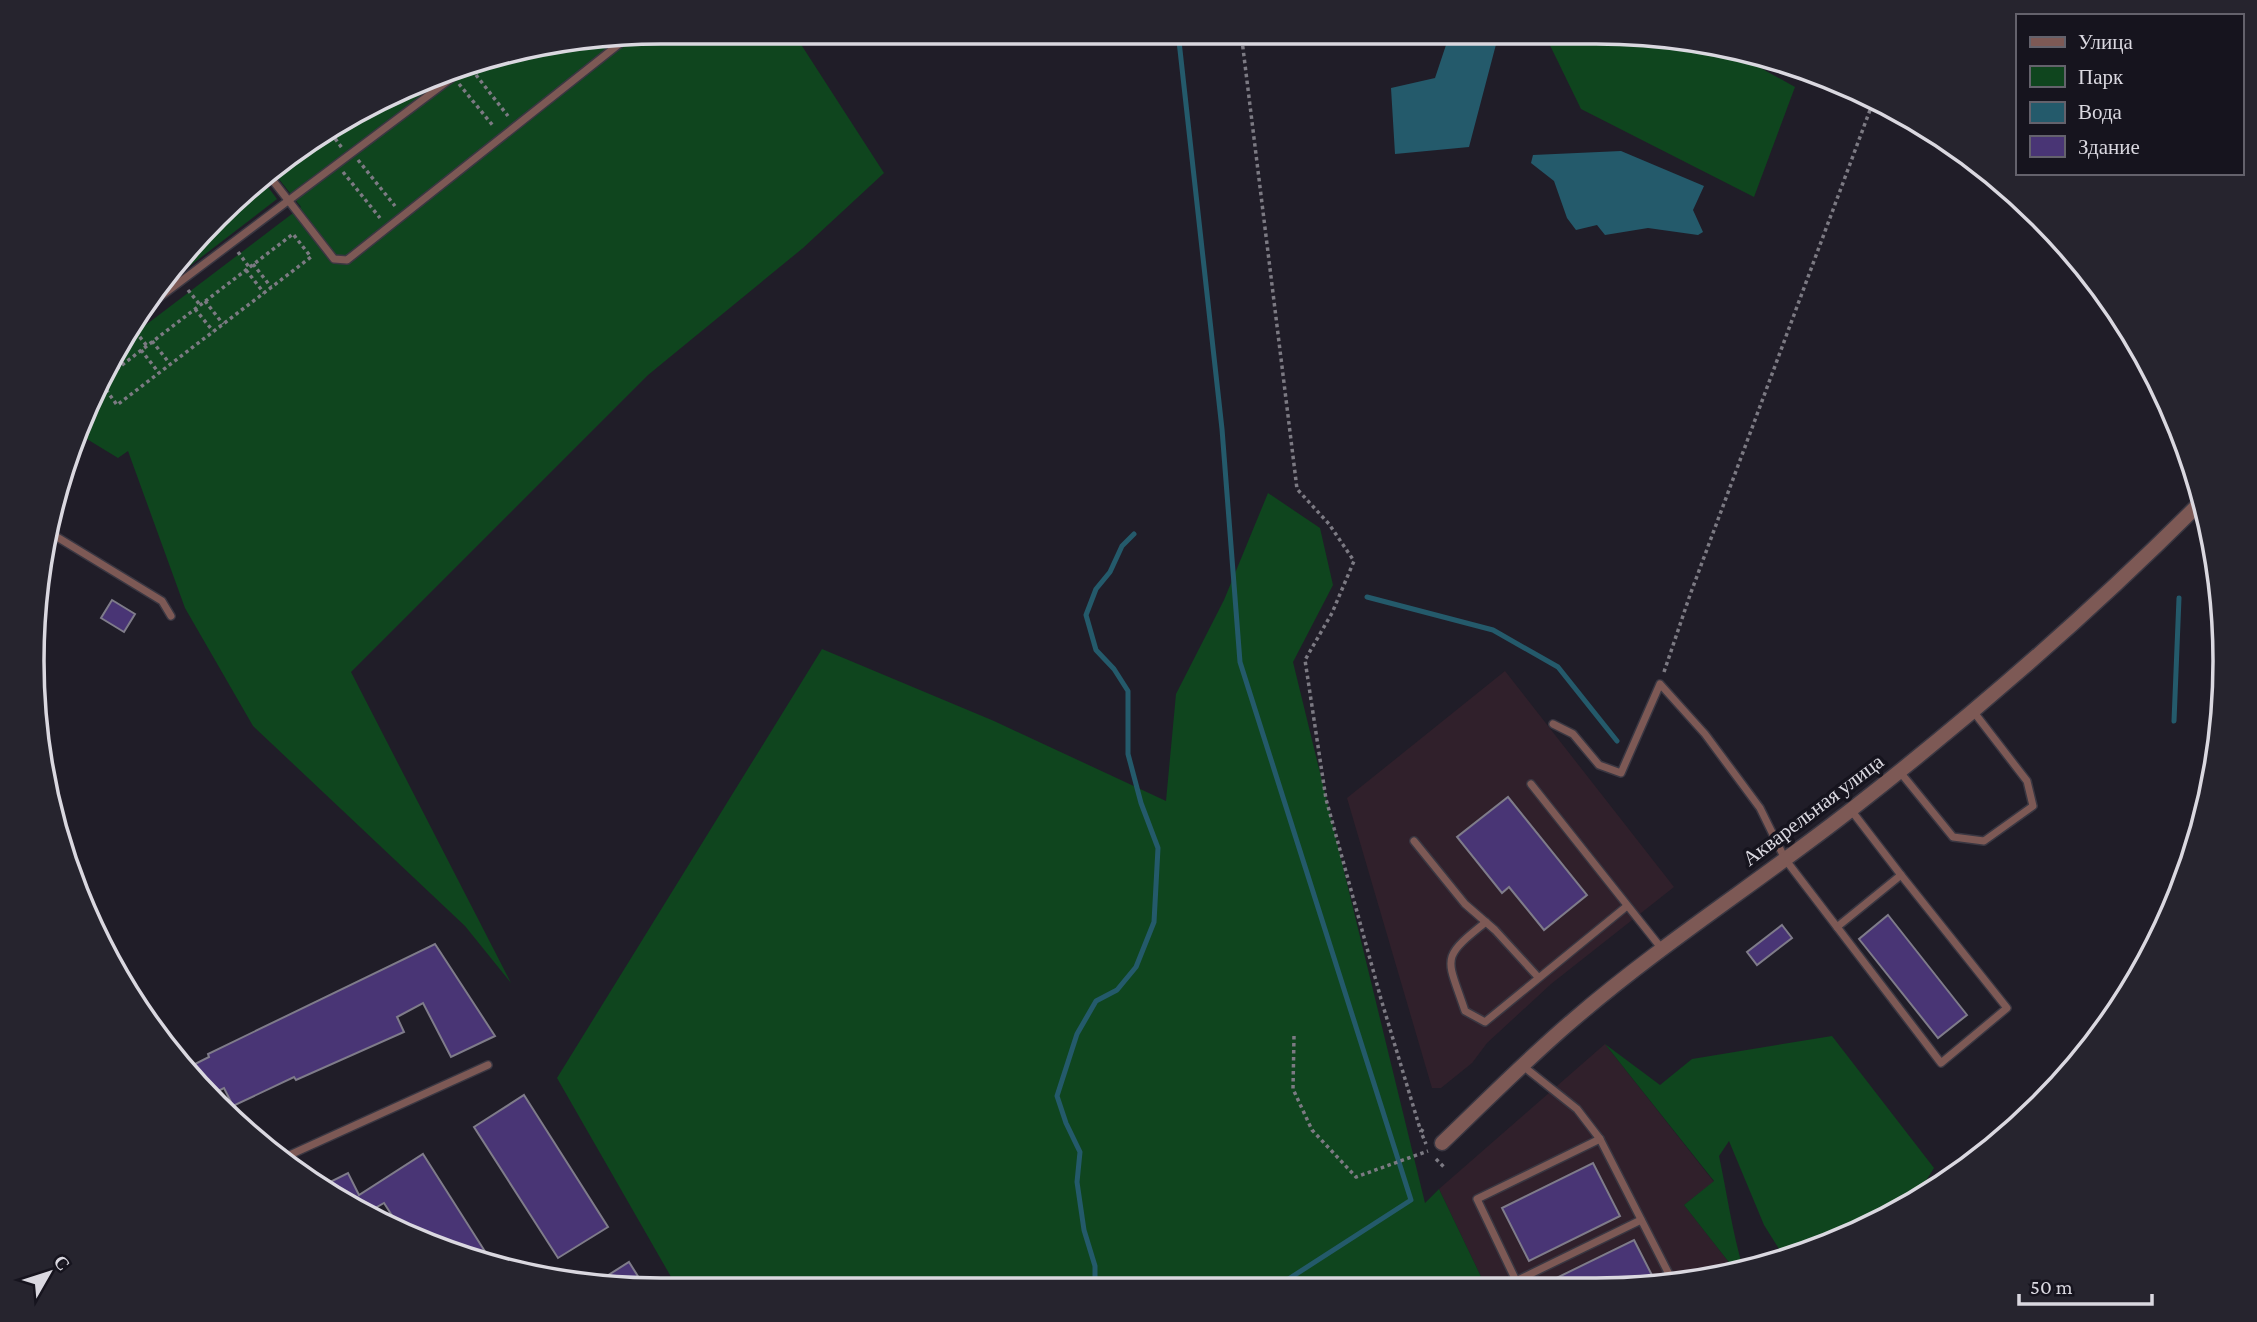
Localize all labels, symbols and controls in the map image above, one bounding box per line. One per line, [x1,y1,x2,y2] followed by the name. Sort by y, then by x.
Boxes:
[2016,14,2243,175] legend
[2078,30,2133,54] text: Улица
[2078,65,2124,89] text: Парк
[2078,100,2123,124] text: Вода
[2078,135,2140,159] text: Здание
[1738,749,1889,871] street label: Акварельная улица
[14,1238,84,1308] north arrow
[49,1251,74,1275] text: С
[2019,1262,2152,1306] scale bar
[2030,1275,2073,1299] text: 50 m

